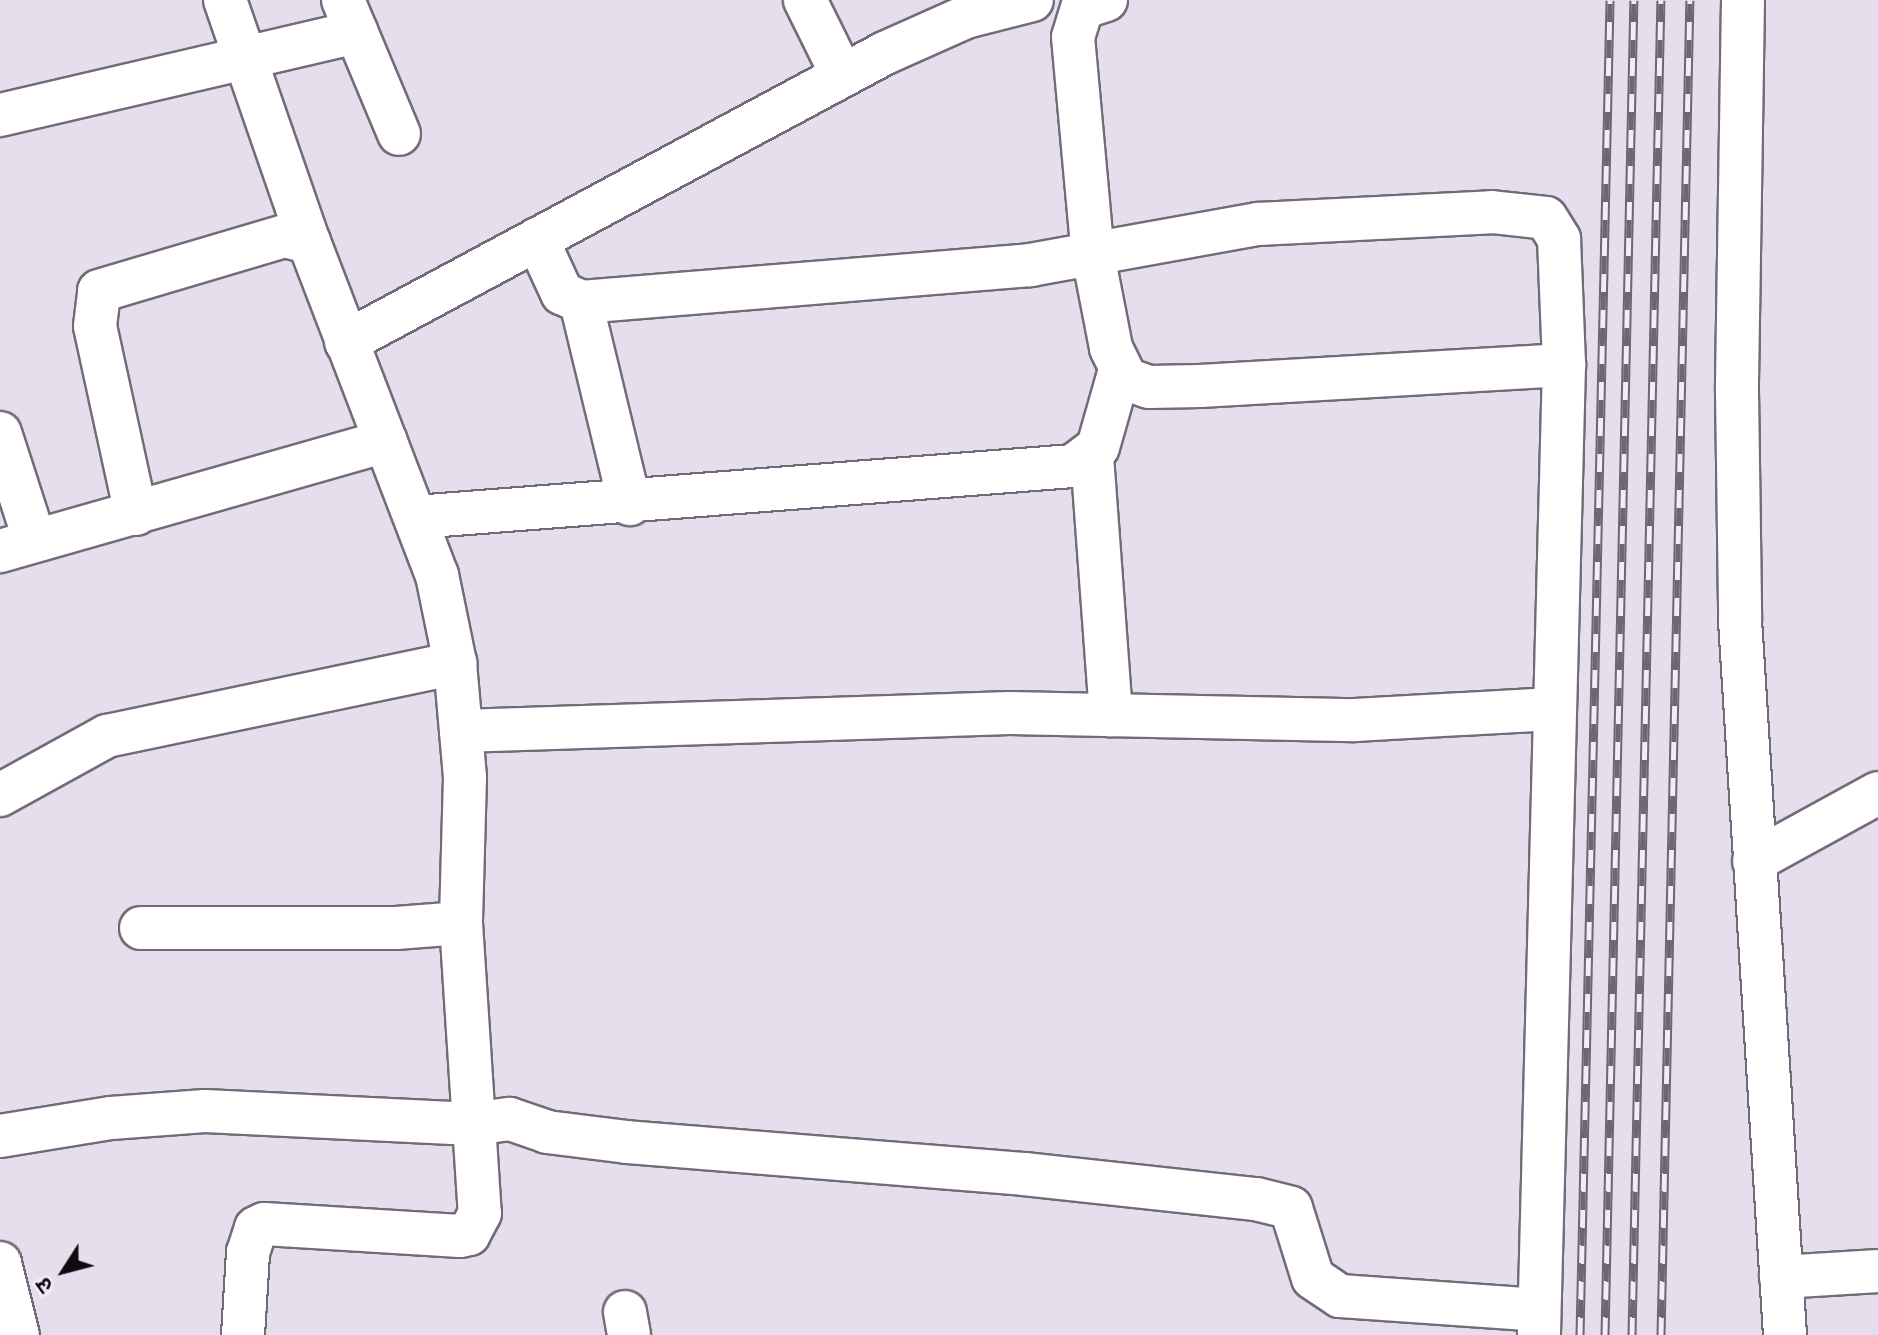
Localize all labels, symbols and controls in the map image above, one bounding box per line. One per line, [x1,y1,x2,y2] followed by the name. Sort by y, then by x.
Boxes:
[24,1231,104,1311] north arrow
[30,1273,58,1298] text: उ

